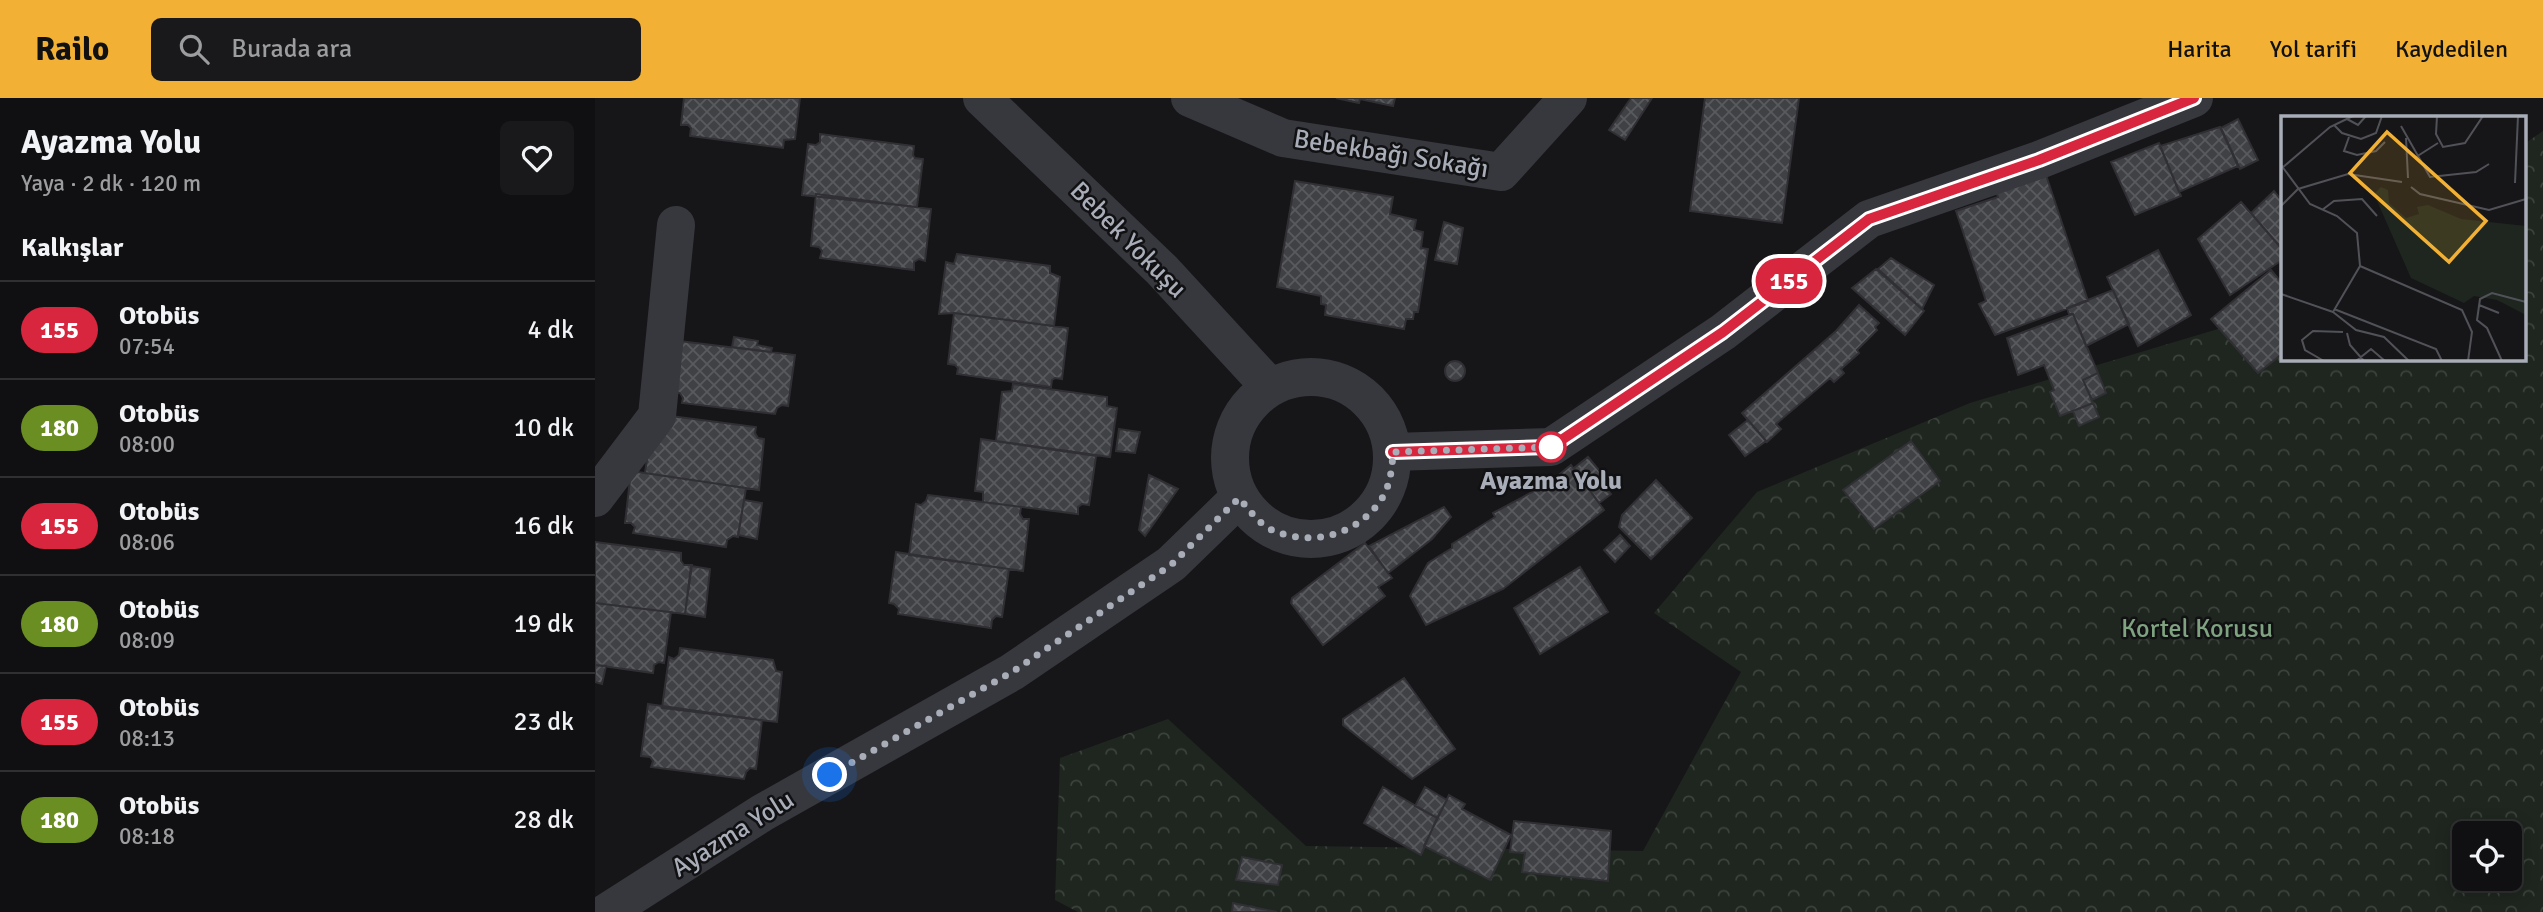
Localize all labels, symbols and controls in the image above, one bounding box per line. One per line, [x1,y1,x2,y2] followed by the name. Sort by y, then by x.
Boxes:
[151,18,641,81] search box
[35,29,109,70] text: Railo
[175,30,213,68] icon: search
[231,33,352,65] text: Burada ara
[2167,34,2232,64] text: Harita
[2270,34,2357,64] text: Yol tarifi
[2395,34,2508,64] text: Kaydedilen
[2281,116,2525,360] inset map
[500,121,574,195] button: heart
[21,122,201,163] text: Ayazma Yolu
[1291,123,1491,185] street label: Bebekbağı Sokağı
[21,169,201,198] text: Yaya · 2 dk · 120 m
[1063,175,1193,305] street label: Bebek Yokuşu
[21,232,123,264] text: Kalkışlar
[1749,258,1829,304] line badge: 155
[1770,266,1808,296] text: 155
[119,300,199,332] text: Otobüs
[527,314,574,346] text: 4 dk
[40,315,79,345] text: 155
[119,332,175,361] text: 07:54
[119,398,199,430] text: Otobüs
[513,412,574,444] text: 10 dk
[40,413,79,443] text: 180
[119,430,175,459] text: 08:00
[1536,432,1566,462] marker: Ayazma Yolu
[1480,465,1622,497] place label: Ayazma Yolu
[119,496,199,528] text: Otobüs
[513,510,574,542] text: 16 dk
[40,511,79,541] text: 155
[119,528,175,557] text: 08:06
[119,594,199,626] text: Otobüs
[513,608,574,640] text: 19 dk
[40,609,79,639] text: 180
[2121,613,2273,645] park label: Kortel Korusu
[119,626,175,655] text: 08:09
[119,692,199,724] text: Otobüs
[513,706,574,738] text: 23 dk
[40,707,79,737] text: 155
[119,724,175,753] text: 08:13
[812,757,847,792] your location
[666,784,800,884] street label: Ayazma Yolu
[119,790,199,822] text: Otobüs
[513,804,574,836] text: 28 dk
[40,805,79,835] text: 180
[2452,821,2522,891] map controls
[2452,821,2522,891] button: locate
[119,822,175,851] text: 08:18

